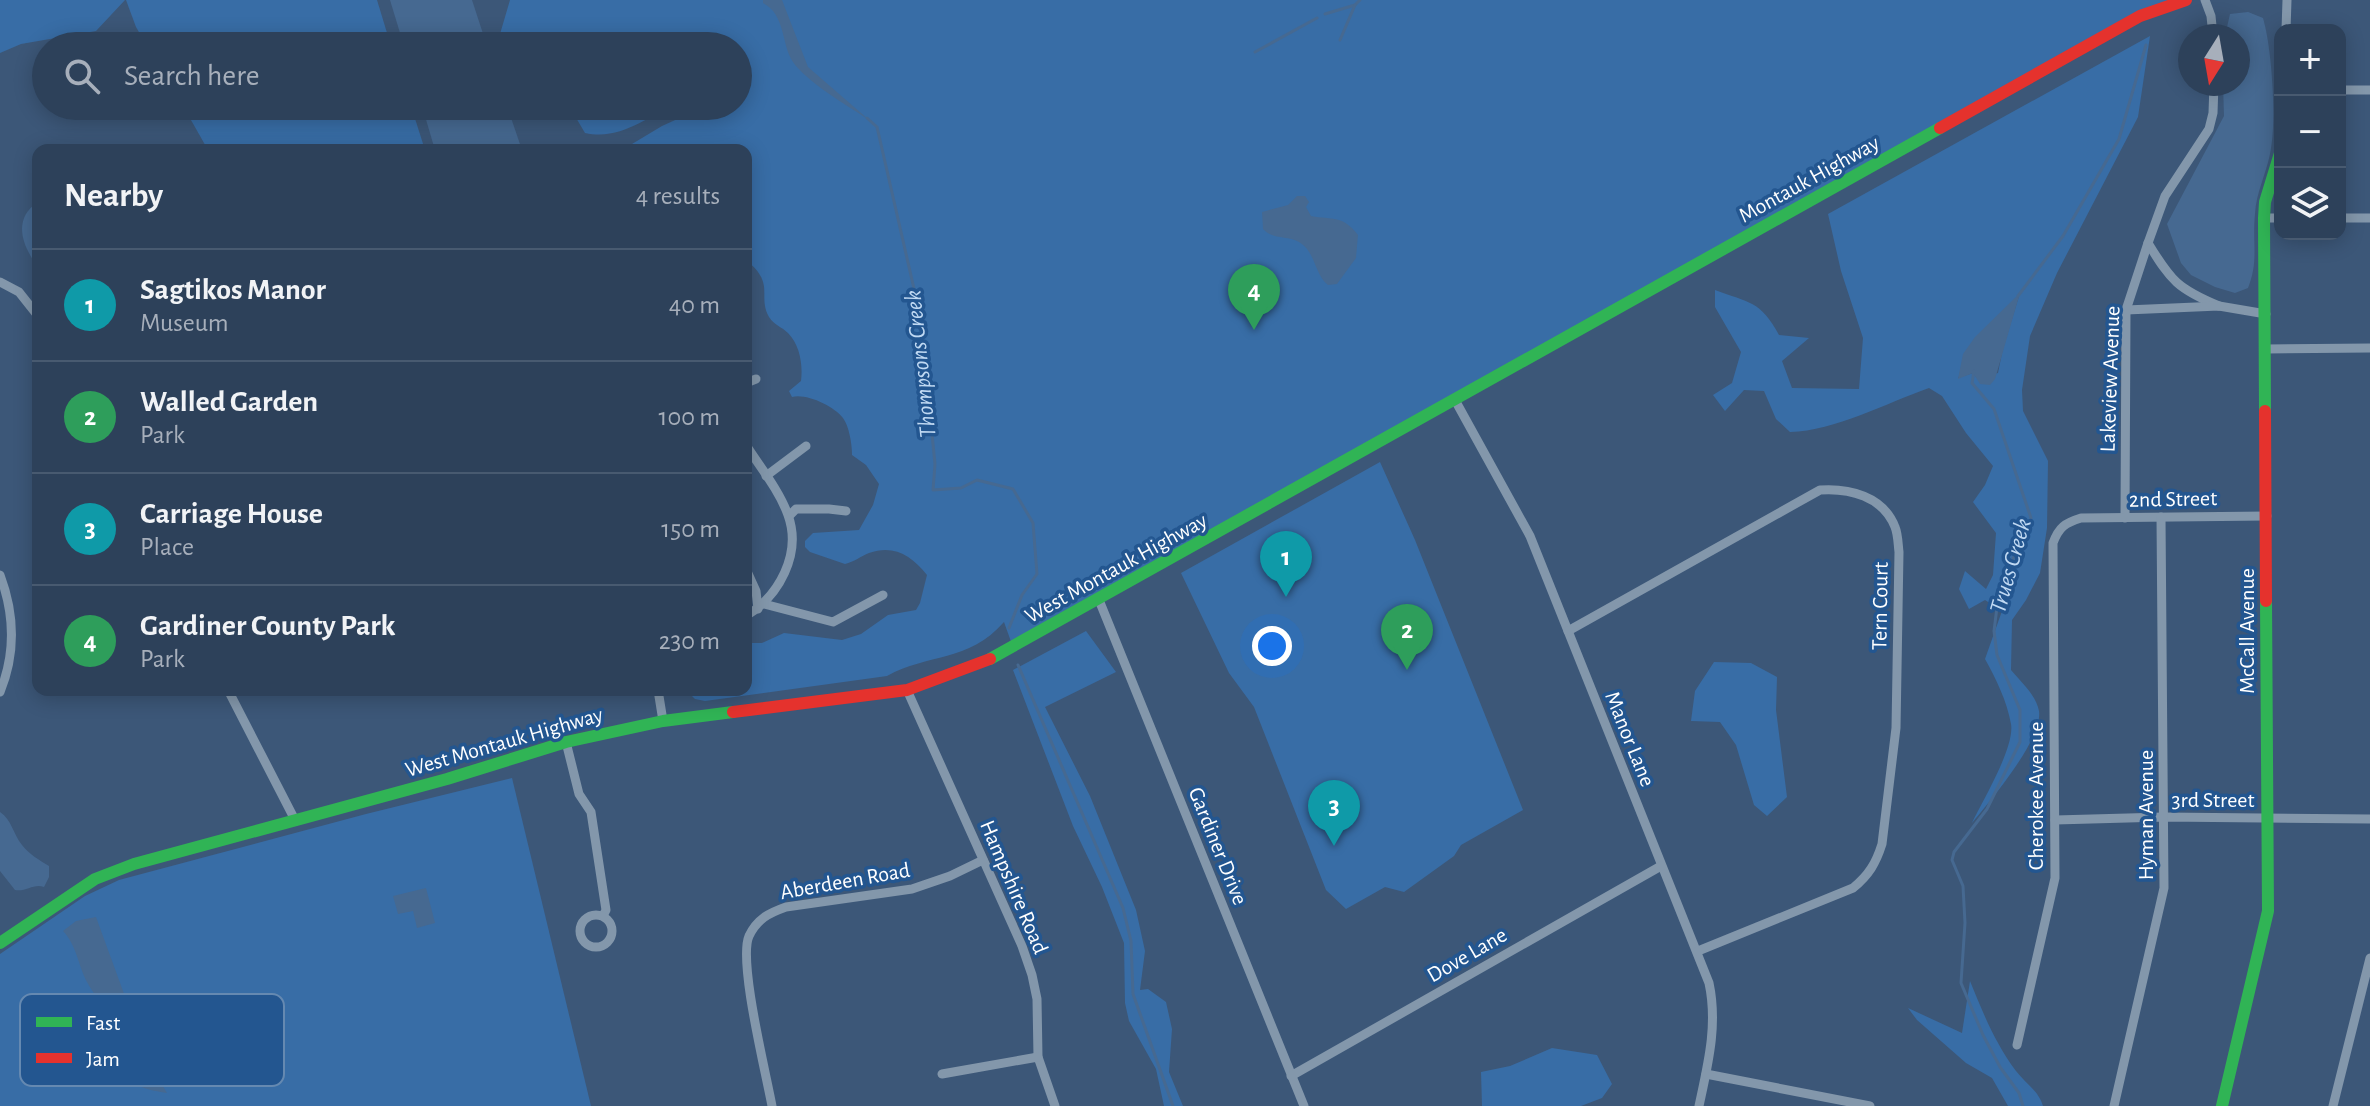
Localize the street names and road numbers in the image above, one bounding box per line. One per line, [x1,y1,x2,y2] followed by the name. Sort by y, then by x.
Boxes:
[1735,131,1883,227] street label: Montauk Highway
[2096,305,2124,453] street label: Lakeview Avenue
[2129,487,2217,511] street label: 2nd Street
[1021,509,1211,627] street label: West Montauk Highway
[1868,562,1892,650] street label: Tern Court
[2236,568,2258,694] street label: McCall Avenue
[1601,688,1659,790] street label: Manor Lane
[403,703,606,781] street label: West Montauk Highway
[2025,722,2047,870] street label: Cherokee Avenue
[2135,750,2157,880] street label: Hyman Avenue
[1184,784,1252,908] street label: Gardiner Drive
[2172,789,2254,811] street label: 3rd Street
[976,817,1052,957] street label: Hampshire Road
[778,859,912,903] street label: Aberdeen Road
[1423,923,1511,987] street label: Dove Lane

